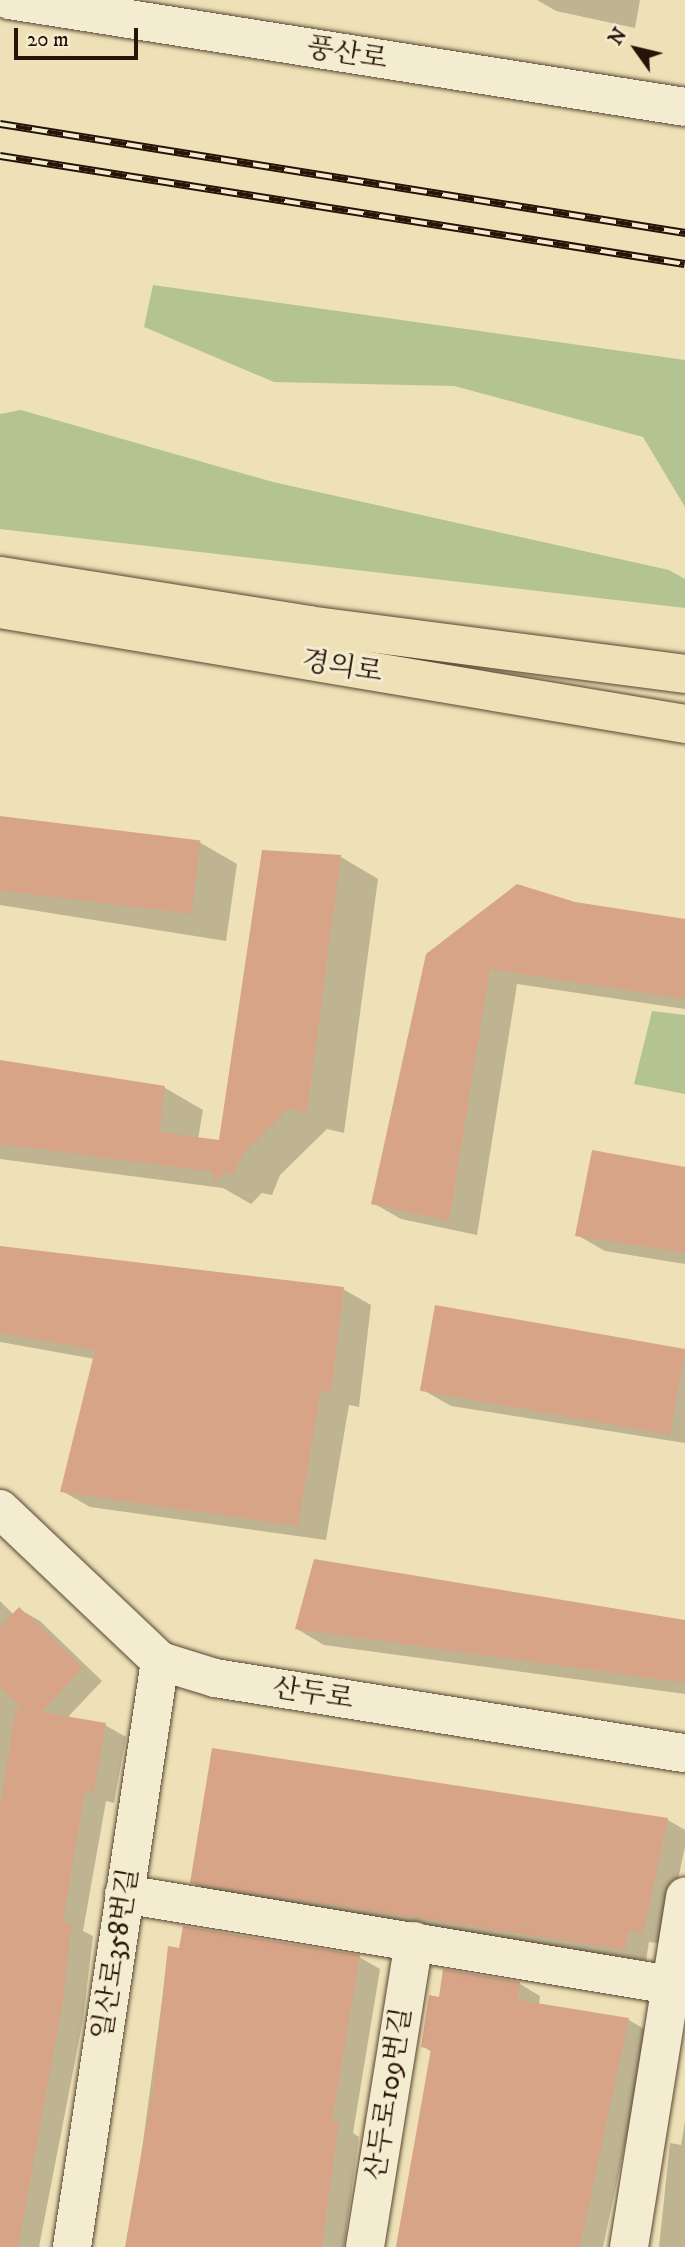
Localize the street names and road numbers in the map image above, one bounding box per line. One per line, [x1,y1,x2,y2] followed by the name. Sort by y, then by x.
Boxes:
[304,31,390,77] street label: 풍산로
[299,644,385,690] street label: 경의로
[270,1671,356,1717] street label: 산두로
[86,1866,146,2042] street label: 일산로358번길
[359,2005,419,2183] street label: 산두로109번길

